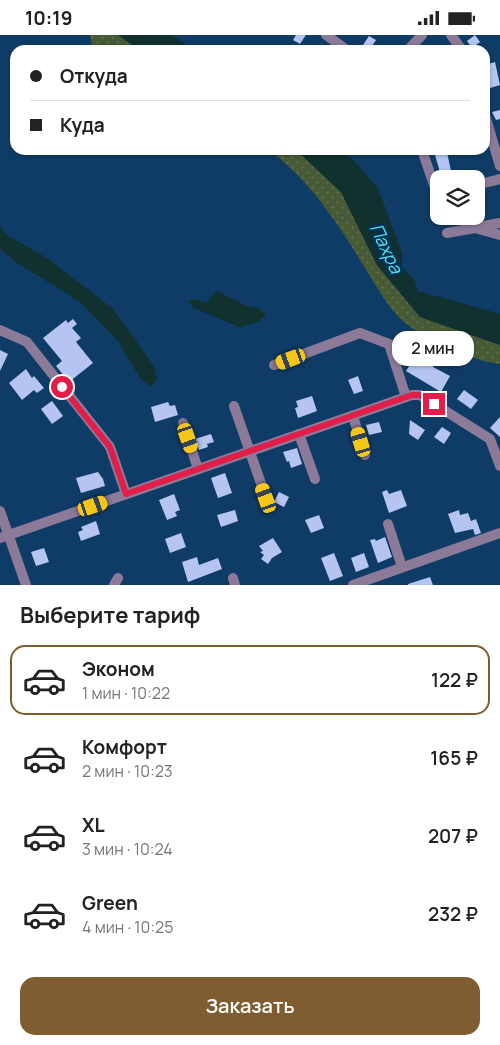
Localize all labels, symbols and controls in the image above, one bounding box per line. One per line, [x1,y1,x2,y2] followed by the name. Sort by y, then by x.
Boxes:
[25,5,72,31] text: 10:19
[60,63,128,89] text: Откуда
[60,112,105,138] text: Куда
[430,170,485,225] map controls
[430,170,485,225] button: layers
[365,219,409,278] water label: Пахра
[393,331,475,367] callout: 2 мин
[411,337,455,359] text: 2 мин
[274,347,307,371] car
[51,376,73,398] route start
[423,393,445,415] route end
[176,421,199,455] car
[349,425,372,459] car
[253,481,278,515] car
[76,494,109,518] car
[20,600,200,630] text: Выберите тариф
[82,656,155,682] text: Эконом
[22,658,67,703] icon: car
[431,667,478,693] text: 122 ₽
[82,682,170,704] text: 1 мин · 10:22
[82,734,167,760] text: Комфорт
[22,736,67,781] icon: car
[430,745,478,771] text: 165 ₽
[82,760,173,782] text: 2 мин · 10:23
[82,812,105,838] text: XL
[22,814,67,859] icon: car
[428,823,478,849] text: 207 ₽
[82,838,173,860] text: 3 мин · 10:24
[82,890,138,916] text: Green
[22,892,67,937] icon: car
[428,901,478,927] text: 232 ₽
[82,916,173,938] text: 4 мин · 10:25
[20,977,480,1035] button: Заказать

